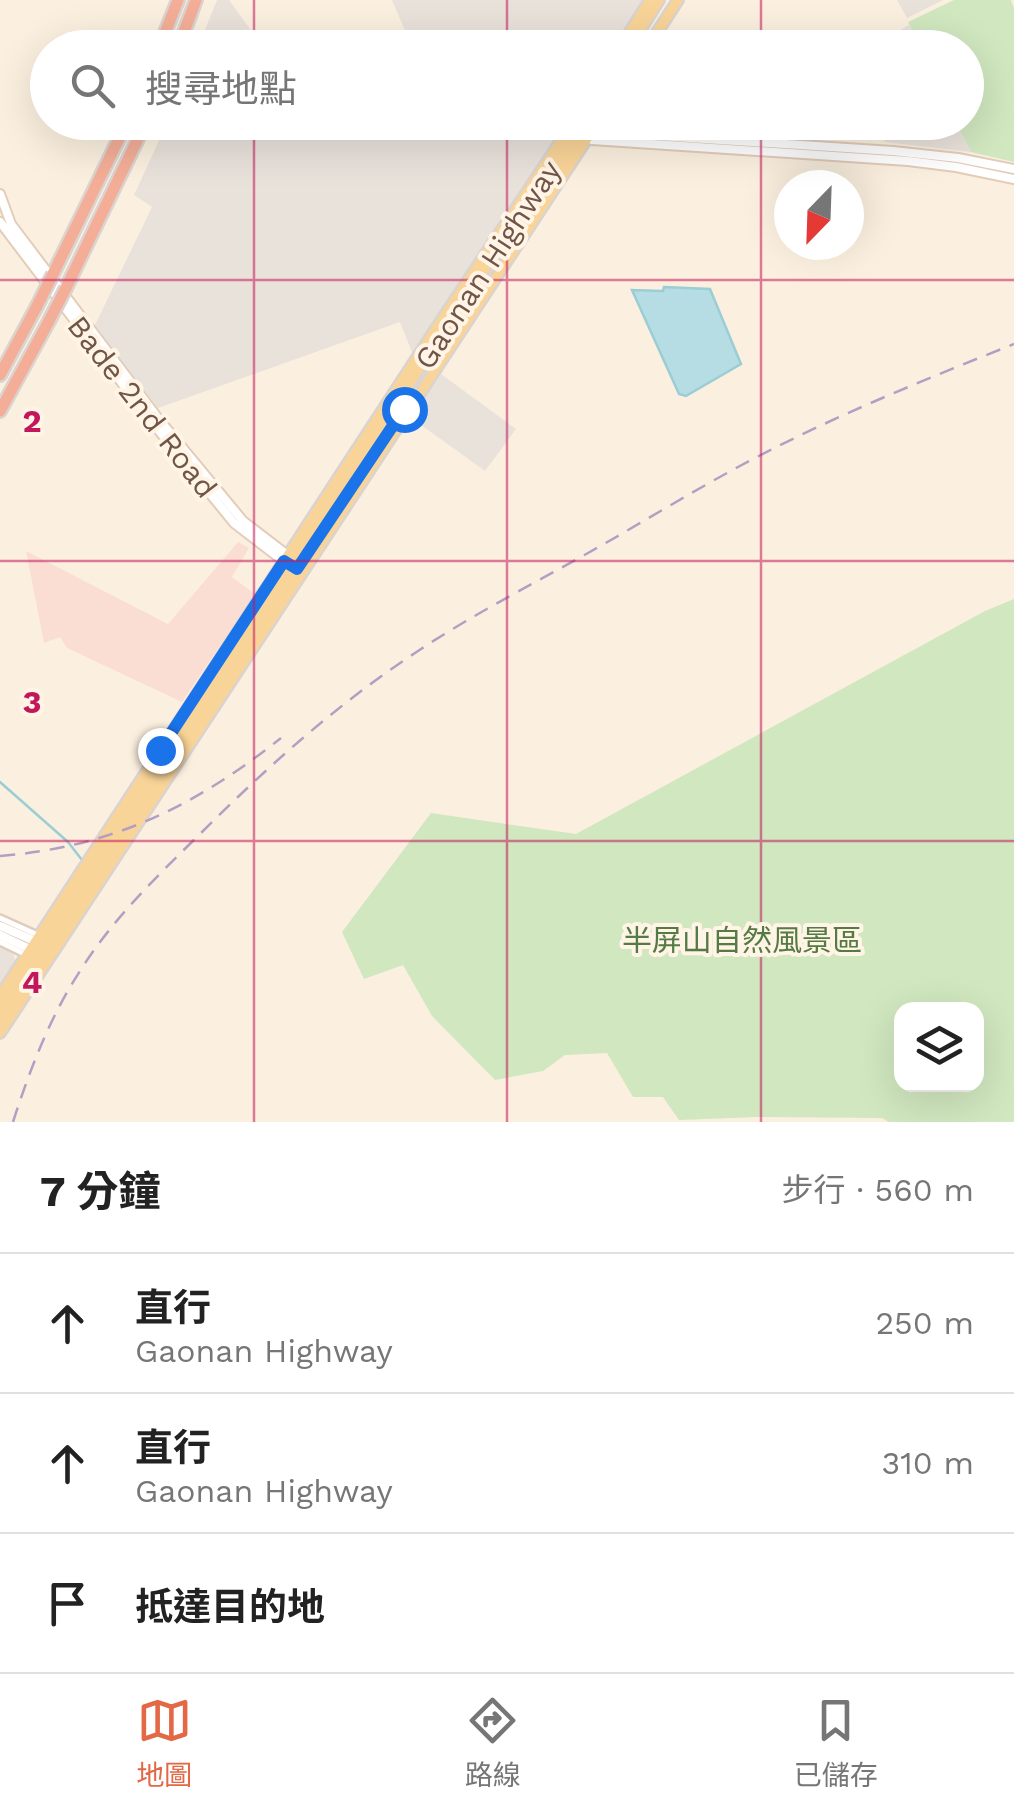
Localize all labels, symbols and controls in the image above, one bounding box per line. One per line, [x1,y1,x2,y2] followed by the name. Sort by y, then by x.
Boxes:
[30,30,984,140] search box
[65,58,120,113] icon: search
[145,67,297,111] text: 搜尋地點
[407,153,568,376] street label: Gaonan Highway
[774,170,864,260] north arrow
[60,309,224,505] street label: Bade 2nd Road
[382,387,428,433] route start
[22,402,42,440] text: 2
[23,683,41,721] text: 3
[138,728,184,774] route end
[622,923,862,958] park label: 半屏山自然風景區
[22,963,42,1001] text: 4
[894,1002,984,1092] map controls
[894,1002,984,1092] button: layers
[40,1167,161,1216] text: 7 分鐘
[782,1171,974,1209] text: 步行 · 560 m
[135,1286,211,1330] text: 直行
[40,1296,95,1351] icon: ahead
[875,1304,974,1342] text: 250 m
[135,1332,393,1370] text: Gaonan Highway
[135,1426,211,1470] text: 直行
[40,1436,95,1491] icon: ahead
[882,1444,974,1482] text: 310 m
[135,1472,393,1510] text: Gaonan Highway
[40,1576,95,1631] icon: arrive
[135,1585,325,1629] text: 抵達目的地
[136,1693,192,1793] tab: 地圖
[465,1693,521,1793] tab: 路線
[794,1693,878,1793] tab: 已儲存

